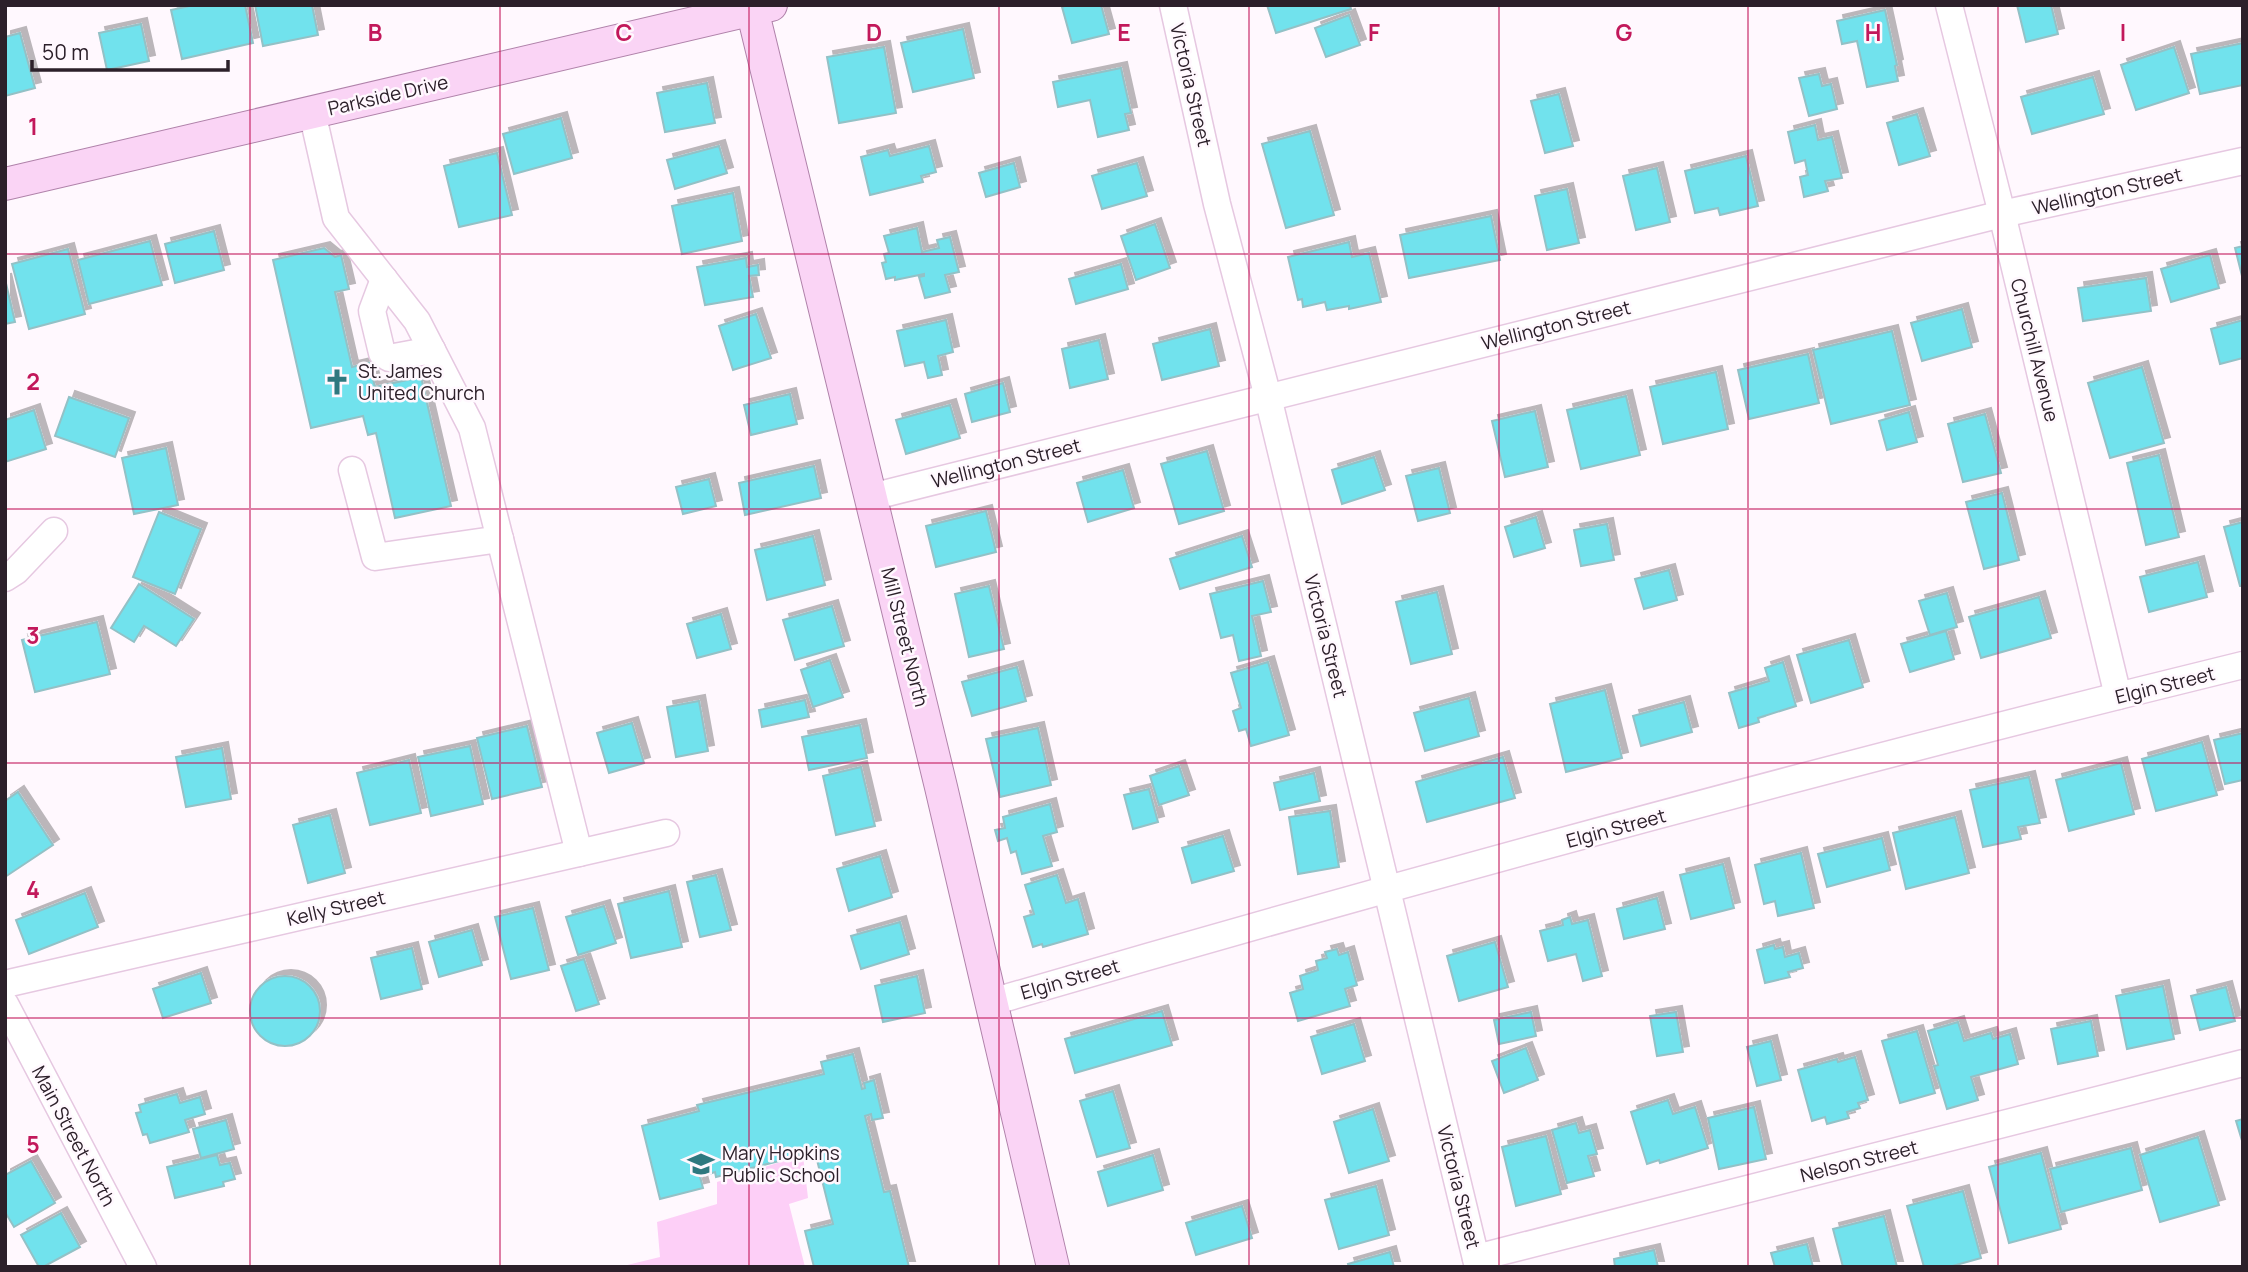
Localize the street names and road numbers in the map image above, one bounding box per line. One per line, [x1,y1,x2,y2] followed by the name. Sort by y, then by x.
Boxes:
[1164,21,1218,149] street label: Victoria Street
[325,69,451,121] street label: Parkside Drive
[2030,161,2184,221] street label: Wellington Street
[2005,276,2065,424] street label: Churchill Avenue
[1479,294,1633,356] street label: Wellington Street
[929,432,1083,494] street label: Wellington Street
[875,565,935,709] street label: Mill Street North
[1298,572,1354,700] street label: Victoria Street
[2112,660,2218,710] street label: Elgin Street
[1563,802,1669,854] street label: Elgin Street
[284,884,388,932] street label: Kelly Street
[1017,952,1123,1006] street label: Elgin Street
[26,1061,122,1211] street label: Main Street North
[1431,1123,1487,1251] street label: Victoria Street
[1797,1134,1921,1188] street label: Nelson Street

